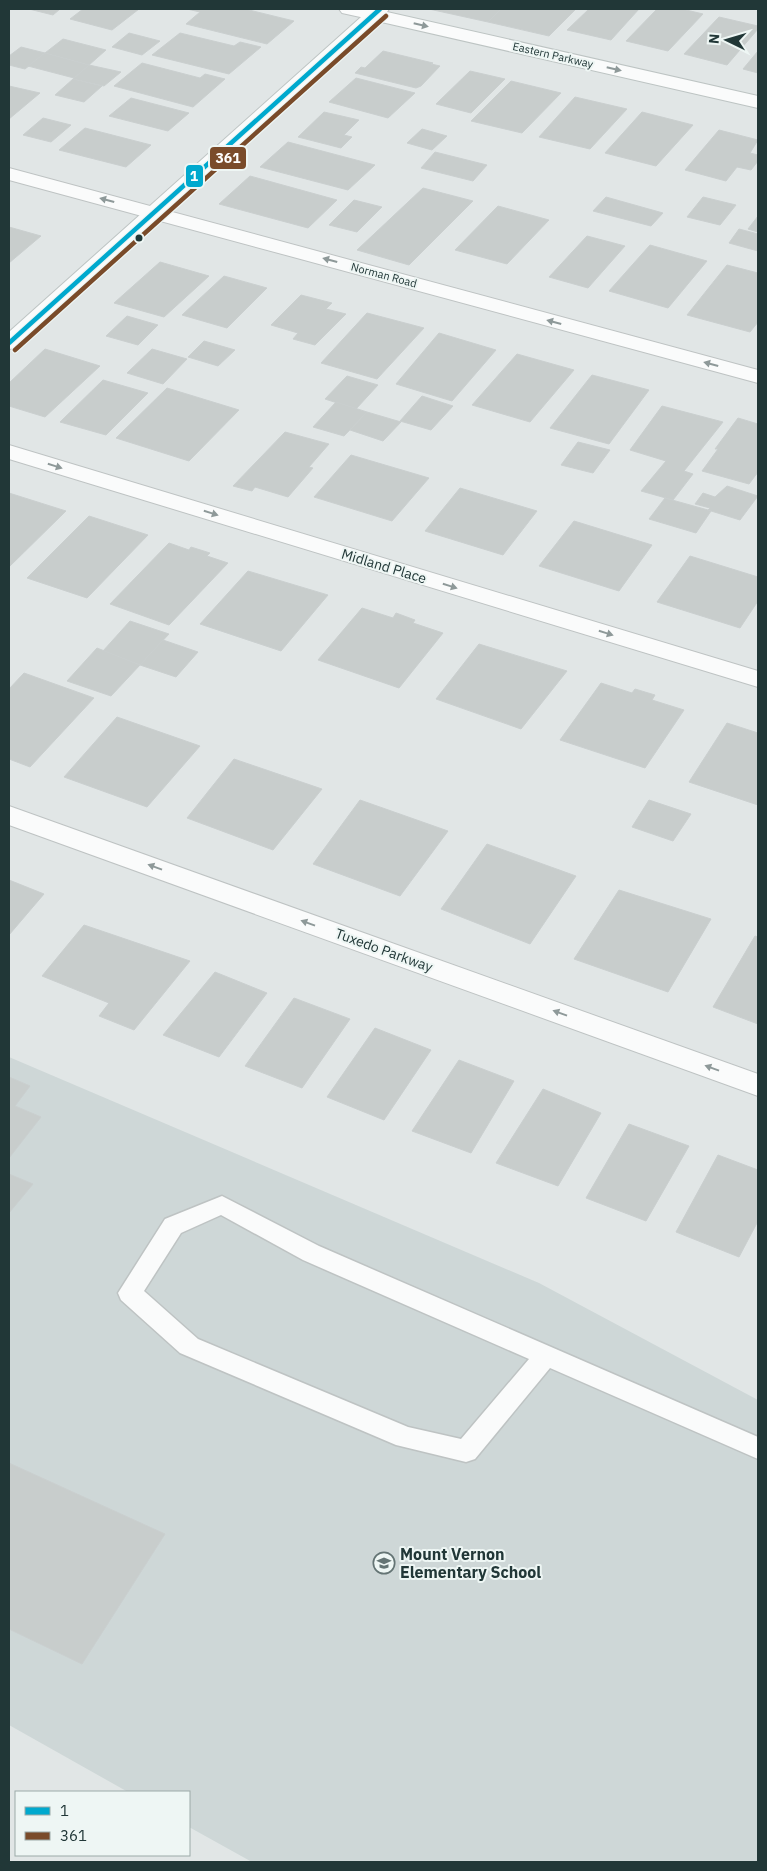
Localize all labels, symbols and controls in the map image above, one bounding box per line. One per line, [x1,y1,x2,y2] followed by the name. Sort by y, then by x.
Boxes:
[702,15,752,65] north arrow
[414,21,429,29] one-way arrow
[705,33,723,45] text: N
[511,39,595,71] street label: Eastern Parkway
[606,65,622,73] one-way arrow
[209,146,247,170] line badge: 361
[215,149,241,167] text: 361
[185,164,204,188] line badge: 1
[190,167,199,185] text: 1
[100,196,115,204] one-way arrow
[134,233,144,243] unlabelled marker
[323,256,338,264] one-way arrow
[350,259,418,291] street label: Norman Road
[547,317,562,325] one-way arrow
[704,360,719,368] one-way arrow
[48,463,63,471] one-way arrow
[204,510,219,518] one-way arrow
[339,545,429,588] street label: Midland Place
[443,582,458,590] one-way arrow
[598,629,613,637] one-way arrow
[147,863,162,871] one-way arrow
[300,919,315,927] one-way arrow
[333,924,435,976] street label: Tuxedo Parkway
[552,1009,567,1016] one-way arrow
[705,1064,720,1071] one-way arrow
[400,1544,541,1582] place label: Mount Vernon Elementary School
[372,1551,396,1575] school or university icon: Mount Vernon Elementary School
[15,1791,190,1856] legend
[60,1801,69,1820] text: 1
[60,1826,87,1845] text: 361

